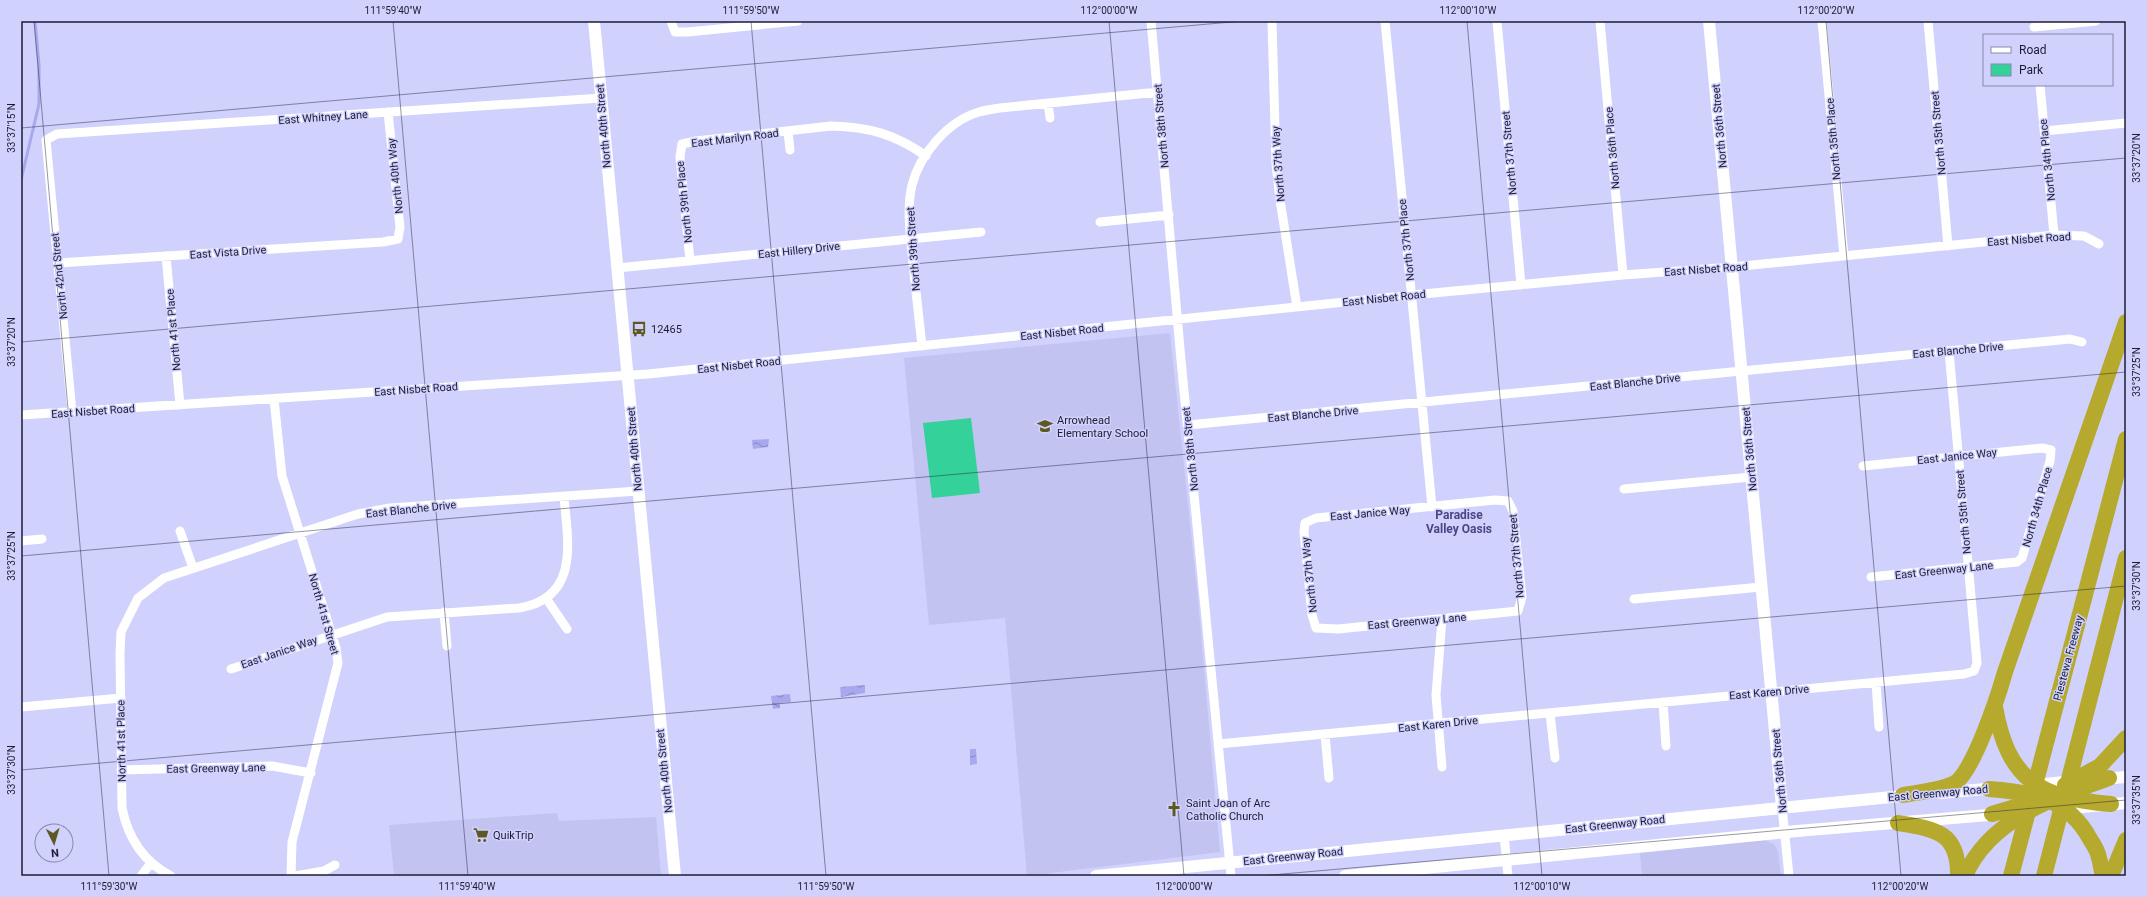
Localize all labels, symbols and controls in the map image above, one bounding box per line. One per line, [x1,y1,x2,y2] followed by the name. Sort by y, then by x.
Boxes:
[365,5,422,16] text: 111°59'40"W
[723,5,780,16] text: 111°59'50"W
[1081,5,1138,16] text: 112°00'00"W
[1440,5,1497,16] text: 112°00'10"W
[1798,5,1855,16] text: 112°00'20"W
[1983,34,2113,86] legend
[2019,43,2047,57] text: Road
[2019,63,2044,77] text: Park
[593,83,614,169] street label: North 40th Street
[1151,83,1172,169] street label: North 38th Street
[1709,83,1730,169] street label: North 36th Street
[1928,90,1949,176] street label: North 35th Street
[1823,97,1844,181] street label: North 35th Place
[6,103,17,153] text: 33°37'15"N
[1602,106,1623,190] street label: North 36th Place
[278,108,369,127] street label: East Whitney Lane
[1499,110,1520,196] street label: North 37th Street
[2037,118,2058,202] street label: North 34th Place
[1269,125,1288,202] street label: North 37th Way
[691,127,780,150] street label: East Marilyn Road
[2131,133,2142,183] text: 33°37'20"N
[385,137,406,214] street label: North 40th Way
[674,160,695,244] street label: North 39th Place
[1396,198,1417,282] street label: North 37th Place
[904,206,923,291] street label: North 39th Street
[1987,230,2071,249] street label: East Nisbet Road
[48,232,71,320] street label: North 42nd Street
[757,240,841,261] street label: East Hillery Drive
[189,243,267,262] street label: East Vista Drive
[1664,260,1748,279] street label: East Nisbet Road
[163,288,184,371] street label: North 41st Place
[1342,288,1427,309] street label: East Nisbet Road
[6,317,17,367] text: 33°37'20"N
[630,320,648,338] bus stop icon: 12465
[1020,322,1105,343] street label: East Nisbet Road
[651,323,682,336] place label: 12465
[1912,340,2004,361] street label: East Blanche Drive
[2131,347,2142,397] text: 33°37'25"N
[697,355,782,376] street label: East Nisbet Road
[1589,371,1681,394] street label: East Blanche Drive
[374,380,458,399] street label: East Nisbet Road
[51,402,135,421] street label: East Nisbet Road
[1267,404,1359,425] street label: East Blanche Drive
[624,406,645,492] street label: North 40th Street
[1180,406,1201,492] street label: North 38th Street
[1739,406,1760,492] street label: North 36th Street
[1057,414,1148,440] place label: Arrowhead Elementary School
[1036,417,1054,435] school or university icon: Arrowhead Elementary School
[1917,446,1998,467] street label: East Janice Way
[2020,466,2055,549] street label: North 34th Place
[1953,469,1974,555] street label: North 35th Street
[365,498,457,521] street label: East Blanche Drive
[1330,503,1411,523] street label: East Janice Way
[1426,508,1492,536] district label: Paradise Valley Oasis
[1506,513,1527,599] street label: North 37th Street
[6,531,17,581] text: 33°37'25"N
[1299,536,1320,613] street label: North 37th Way
[1894,559,1994,582] street label: East Greenway Lane
[2131,561,2142,611] text: 33°37'30"N
[306,572,341,657] street label: North 41st Street
[1367,611,1467,632] street label: East Greenway Lane
[2051,613,2086,702] street label: Piestewa Freeway
[239,633,320,672] street label: East Janice Way
[1729,683,1810,702] street label: East Karen Drive
[114,700,129,782] street label: North 41st Place
[1398,714,1479,735] street label: East Karen Drive
[654,728,675,814] street label: North 40th Street
[1769,728,1790,814] street label: North 36th Street
[6,745,17,795] text: 33°37'30"N
[166,761,266,776] street label: East Greenway Lane
[2131,775,2142,825] text: 33°37'35"N
[1887,783,1989,804] street label: East Greenway Road
[1186,797,1270,823] place label: Saint Joan of Arc Catholic Church
[1165,800,1183,818] church icon: Saint Joan of Arc Catholic Church
[1564,813,1666,836] street label: East Greenway Road
[34,823,74,863] north arrow
[472,826,490,844] supermarket icon: QuikTrip
[493,829,534,842] place label: QuikTrip
[1242,845,1344,868] street label: East Greenway Road
[50,846,59,859] text: N
[81,881,138,892] text: 111°59'30"W
[439,881,496,892] text: 111°59'40"W
[798,881,855,892] text: 111°59'50"W
[1156,881,1213,892] text: 112°00'00"W
[1514,881,1571,892] text: 112°00'10"W
[1872,881,1929,892] text: 112°00'20"W

